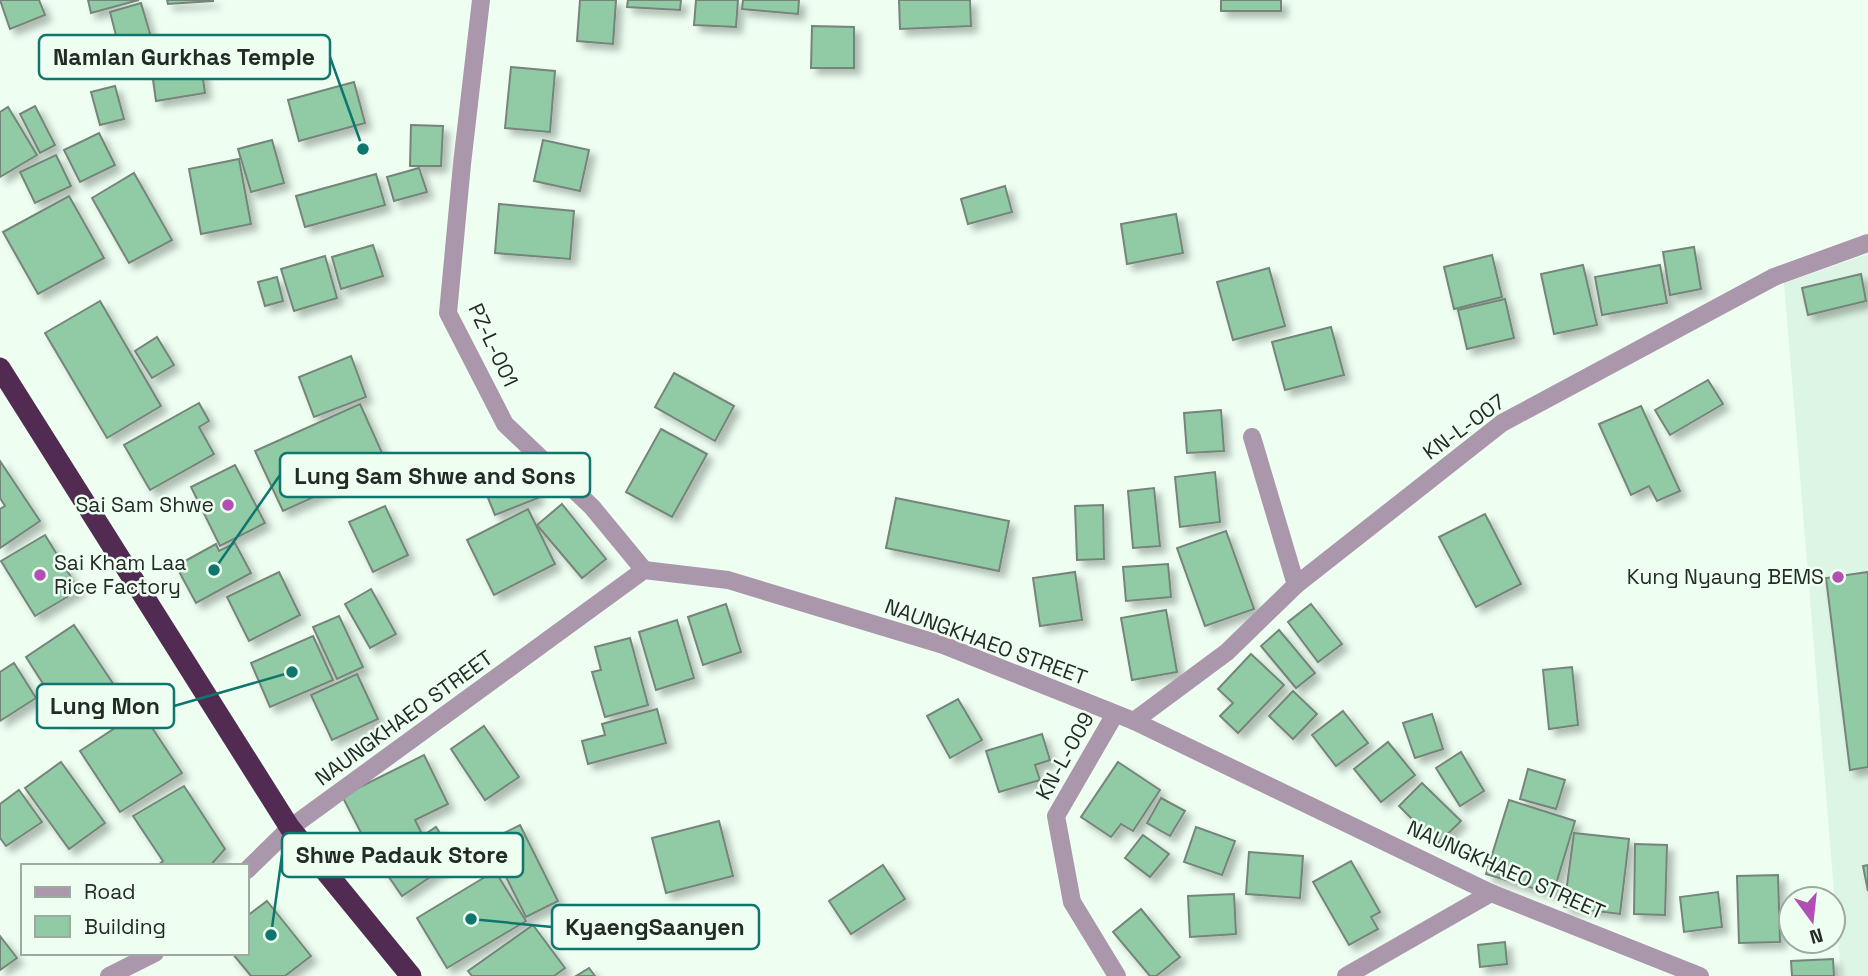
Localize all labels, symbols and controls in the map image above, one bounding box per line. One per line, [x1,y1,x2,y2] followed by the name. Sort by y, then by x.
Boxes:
[39,35,330,79] callout: Namlan Gurkhas Temple
[53,42,315,72] text: Namlan Gurkhas Temple
[462,299,524,391] street label: PZ-L-001
[1417,388,1510,465] street label: KN-L-007
[280,453,590,497] callout: Lung Sam Shwe and Sons
[294,461,576,491] text: Lung Sam Shwe and Sons
[75,491,214,518] place label: Sai Sam Shwe
[220,497,236,513] marker: Sai Sam Shwe
[54,549,186,600] place label: Sai Kham Laa Rice Factory
[1627,563,1824,590] place label: Kung Nyaung BEMS
[32,567,48,583] marker: Sai Kham Laa Rice Factory
[1830,569,1846,585] marker: Kung Nyaung BEMS
[881,592,1091,691] street label: NAUNGKHAEO STREET
[309,644,498,791] street label: NAUNGKHAEO STREET
[37,684,174,728] callout: Lung Mon
[50,691,160,721] text: Lung Mon
[1029,707,1100,804] street label: KN-L-009
[1403,814,1609,925] street label: NAUNGKHAEO STREET
[282,833,523,877] callout: Shwe Padauk Store
[296,840,508,870] text: Shwe Padauk Store
[21,864,248,955] legend
[84,878,136,905] text: Road
[1777,885,1847,955] north arrow
[552,905,759,949] callout: KyaengSaanyen
[565,912,745,942] text: KyaengSaanyen
[84,913,166,940] text: Building
[1807,922,1826,950] text: N

